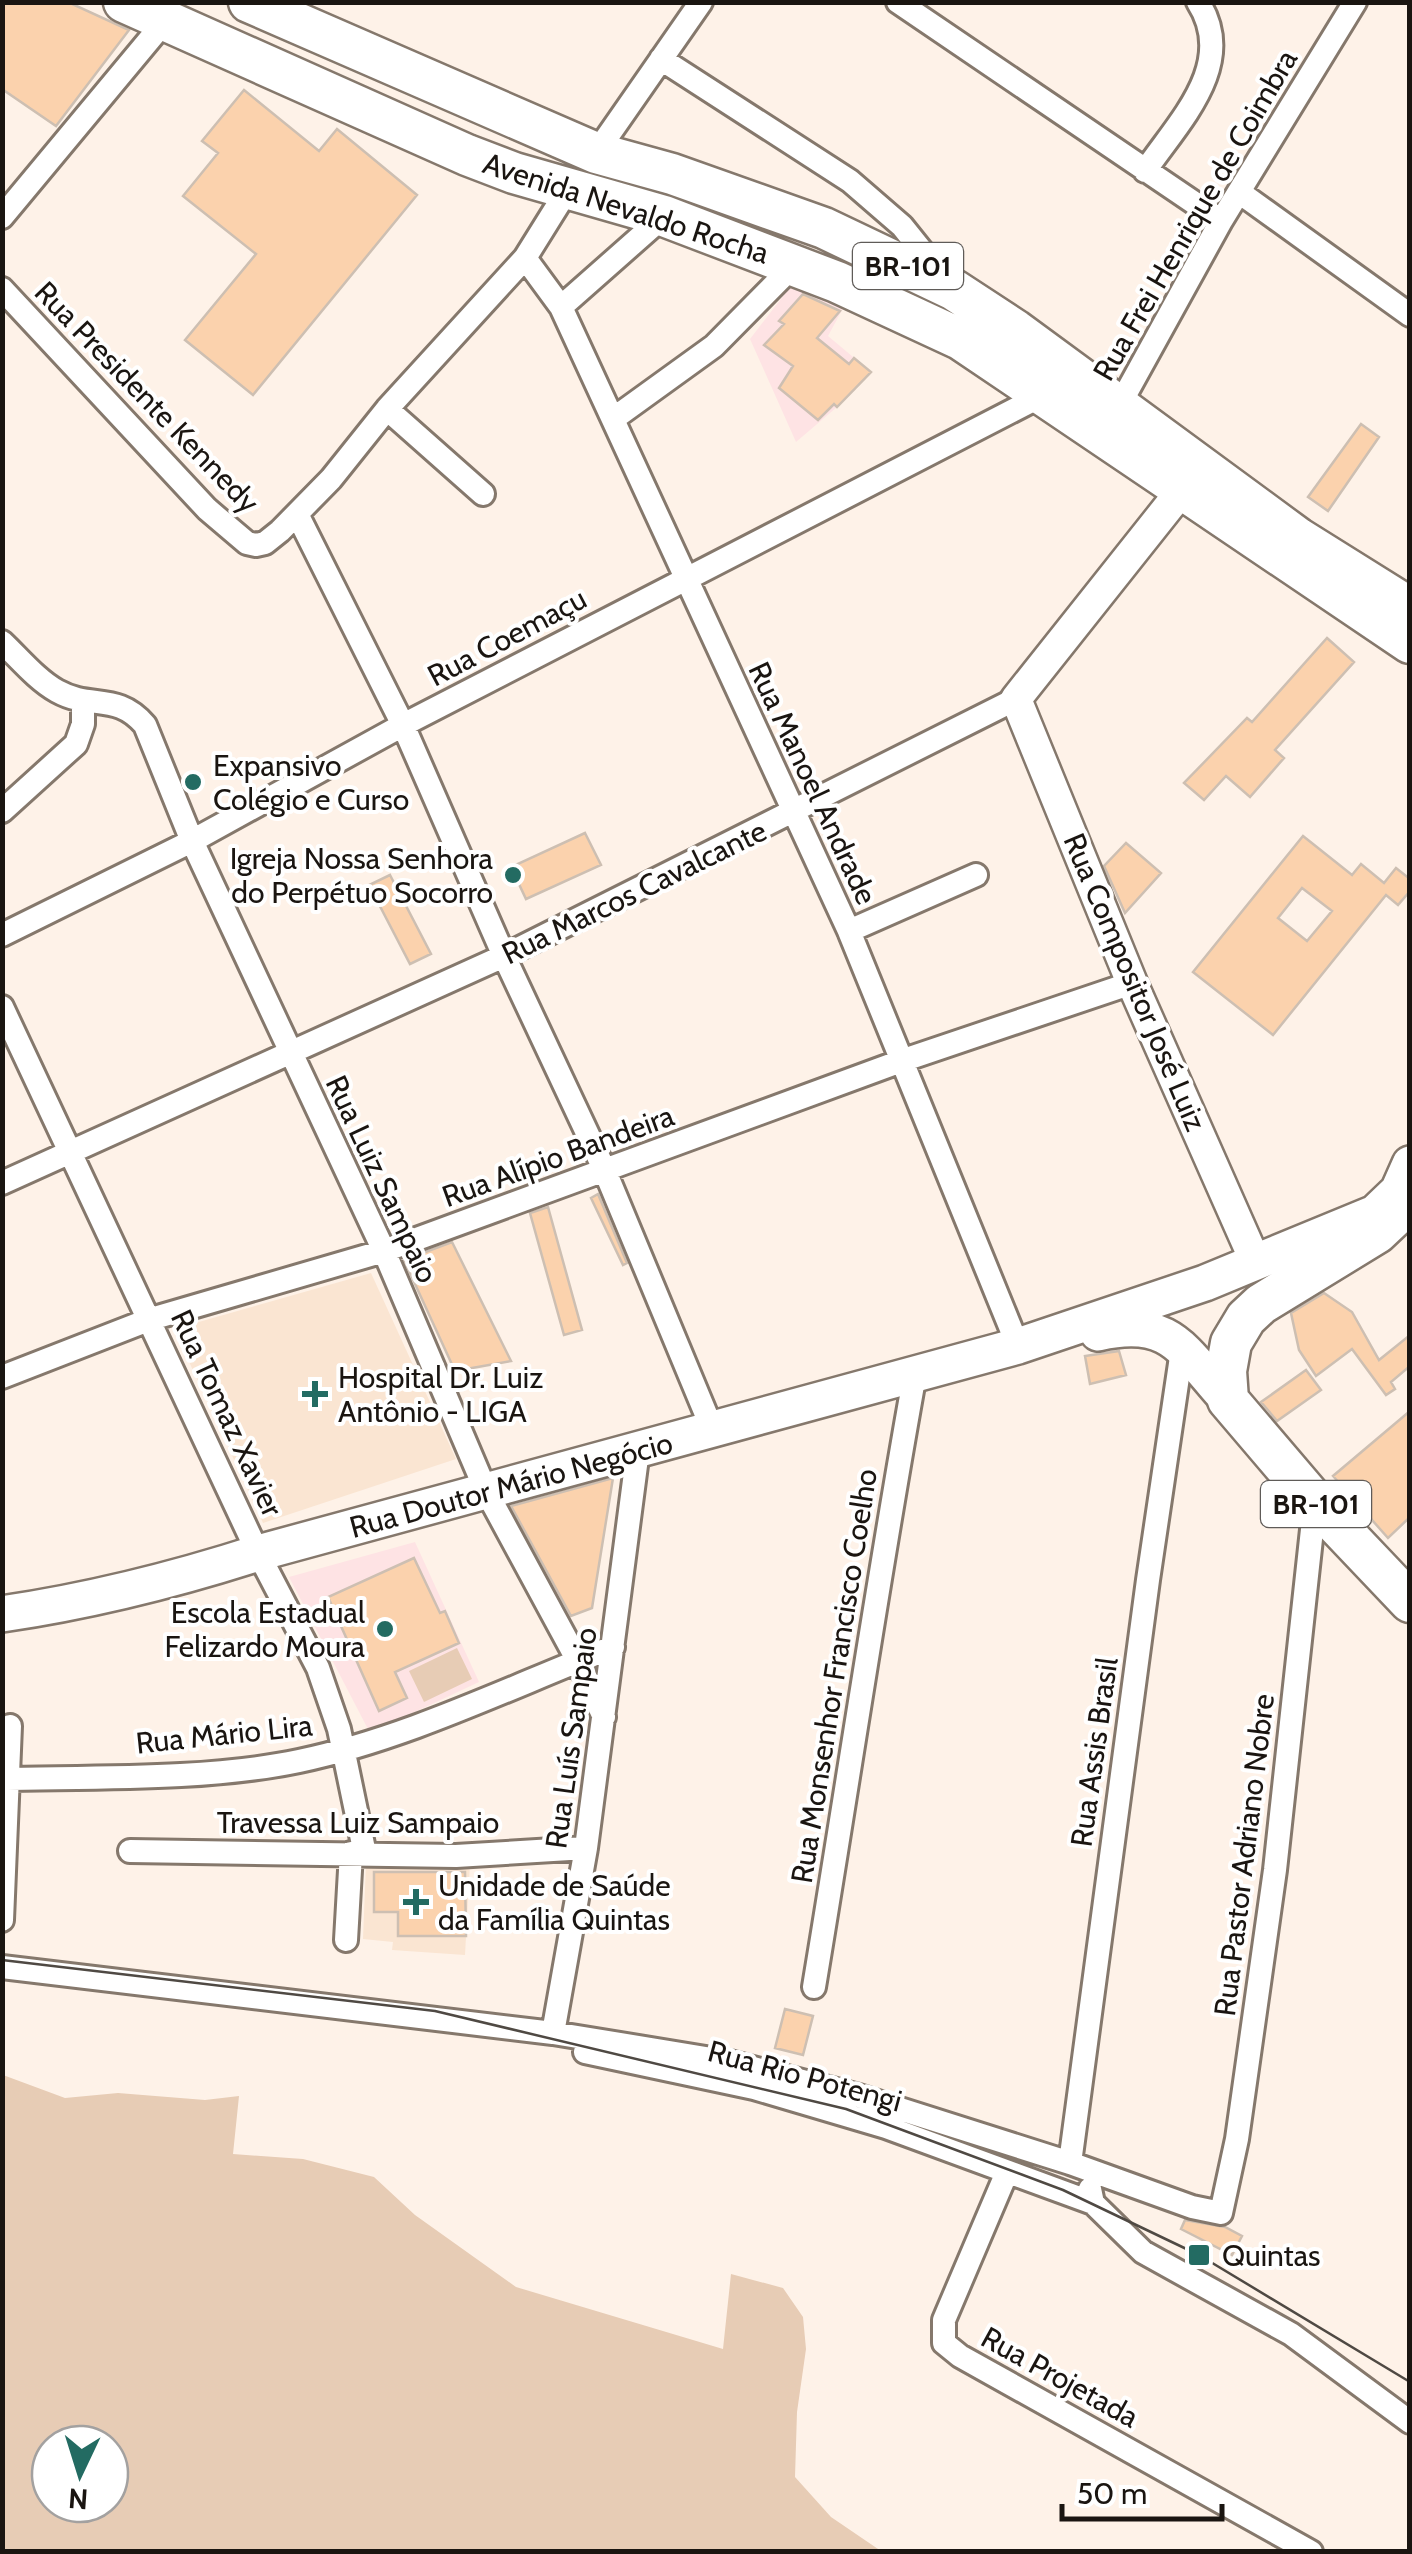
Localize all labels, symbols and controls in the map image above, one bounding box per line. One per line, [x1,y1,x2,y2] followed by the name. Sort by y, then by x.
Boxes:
[1085,42,1305,387] street label: Rua Frei Henrique de Coimbra
[478,144,774,272] street label: Avenida Nevaldo Rocha
[853,243,963,289] road number: BR-101
[27,274,267,520] street label: Rua Presidente Kennedy
[421,580,593,694] street label: Rua Coemaçu
[741,656,885,910] street label: Rua Manoel Andrade
[213,747,409,818] place label: Expansivo Colégio e Curso
[182,771,204,793] marker: Expansivo Colégio e Curso
[496,812,772,972] street label: Rua Marcos Cavalcante
[1056,828,1214,1136] street label: Rua Compositor José Luiz
[230,840,494,911] place label: Igreja Nossa Senhora do Perpétuo Socorro
[502,864,524,886] marker: Igreja Nossa Senhora do Perpétuo Socorro
[318,1069,446,1289] street label: Rua Luiz Sampaio
[437,1097,679,1215] street label: Rua Alípio Bandeira
[163,1304,291,1523] street label: Rua Tomaz Xavier
[338,1359,543,1430] place label: Hospital Dr. Luiz Antônio - LIGA
[302,1381,328,1407] marker: Hospital Dr. Luiz Antônio - LIGA
[345,1424,677,1546] street label: Rua Doutor Mário Negócio
[783,1466,885,1886] street label: Rua Monsenhor Francisco Coelho
[1261,1481,1371,1527] road number: BR-101
[164,1594,366,1665] place label: Escola Estadual Felizardo Moura
[374,1618,396,1640] marker: Escola Estadual Felizardo Moura
[537,1625,605,1851] street label: Rua Luís Sampaio
[1062,1655,1126,1849] street label: Rua Assis Brasil
[1206,1692,1282,2018] street label: Rua Pastor Adriano Nobre
[134,1706,315,1762] street label: Rua Mário Lira
[217,1804,499,1841] street label: Travessa Luiz Sampaio
[438,1867,671,1938] place label: Unidade de Saúde da Família Quintas
[403,1889,429,1915] marker: Unidade de Saúde da Família Quintas
[704,2032,906,2120] street label: Rua Rio Potengi
[1222,2237,1321,2274] place label: Quintas
[1186,2242,1212,2268] marker: Quintas
[975,2319,1146,2436] street label: Rua Projetada
[30,2424,130,2524] north arrow
[1062,2459,1222,2521] scale bar
[1077,2475,1147,2512] text: 50 m
[67,2481,89,2517] text: N

